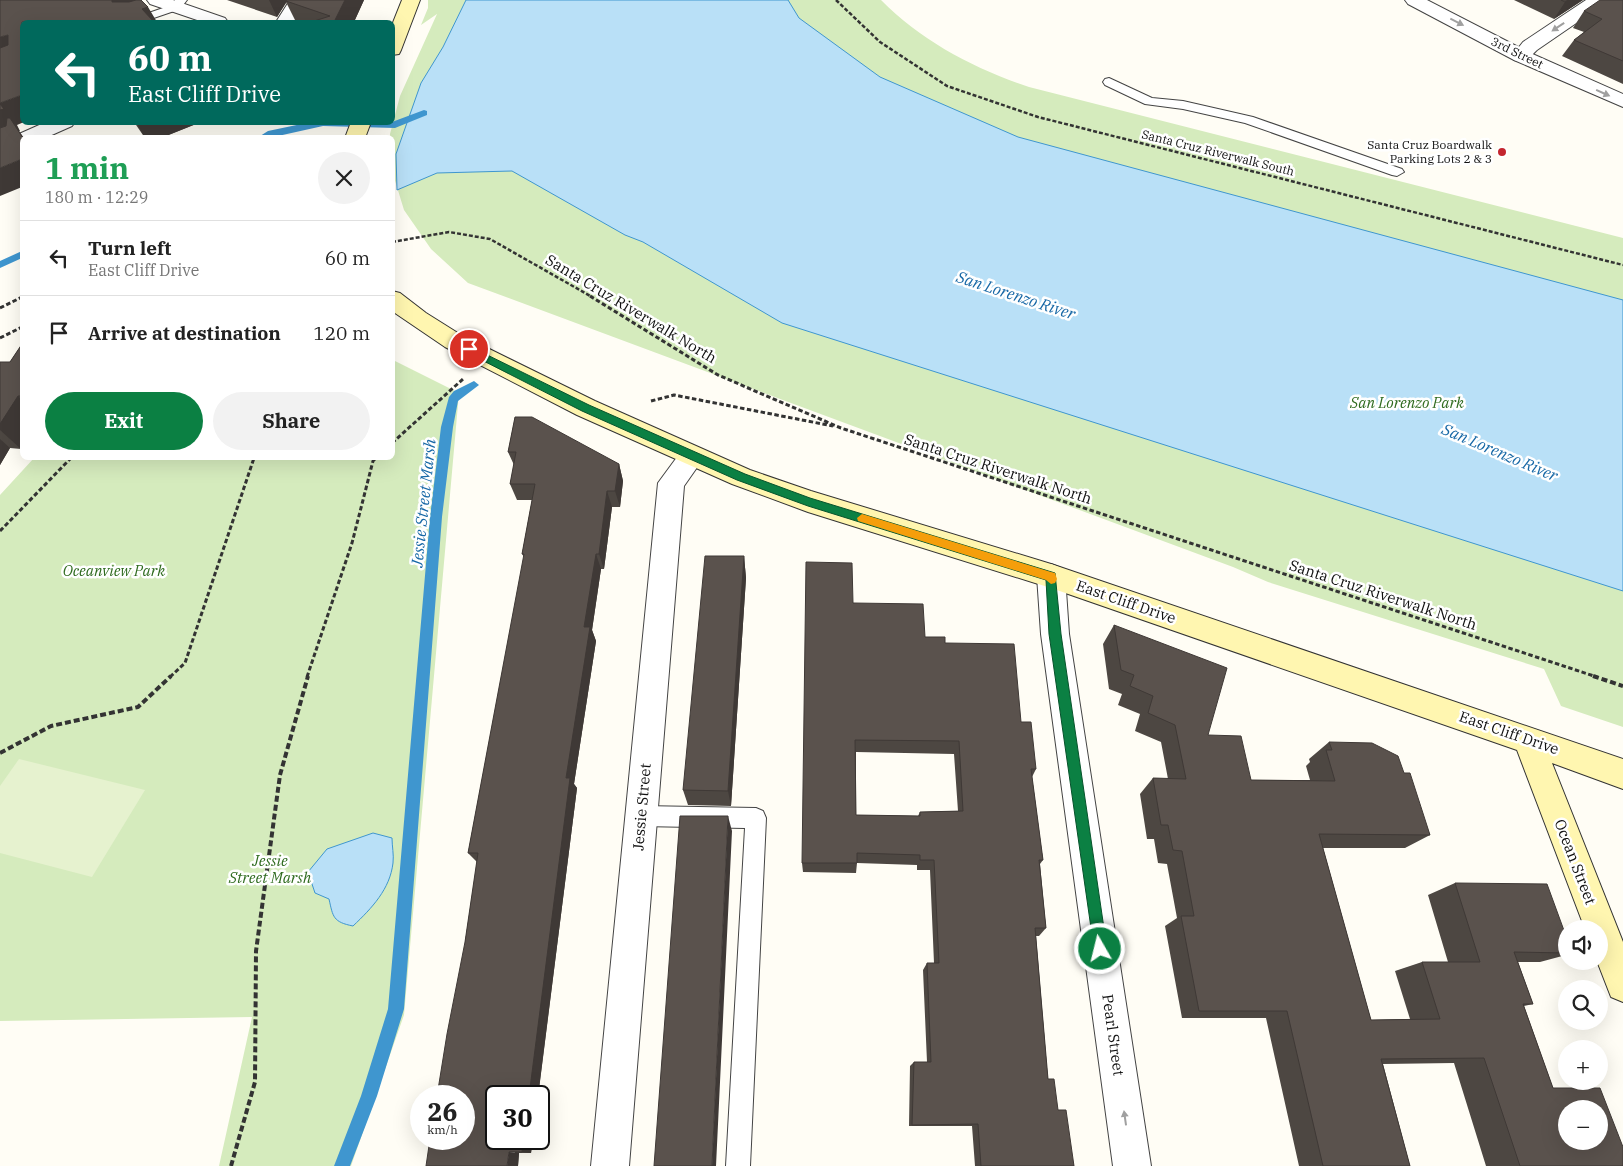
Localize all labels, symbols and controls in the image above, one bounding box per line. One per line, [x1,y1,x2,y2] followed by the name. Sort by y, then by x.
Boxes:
[1450,18,1464,26] one-way arrow
[1552,22,1565,32] one-way arrow
[1489,33,1546,72] street label: 3rd Street
[128,35,212,81] text: 60 m
[45,40,110,105] icon: left
[128,79,281,108] text: East Cliff Drive
[1596,89,1610,97] one-way arrow
[1140,126,1296,179] street label: Santa Cruz Riverwalk South
[1367,137,1492,166] place label: Santa Cruz Boardwalk Parking Lots 2 & 3
[1496,146,1508,158] marker: Santa Cruz Boardwalk Parking Lots 2 & 3
[45,148,129,187] text: 1 min
[318,152,370,204] button: close
[45,187,148,207] text: 180 m · 12:29
[88,236,171,260] text: Turn left
[45,244,73,272] icon: left
[325,246,370,270] text: 60 m
[542,250,720,367] street label: Santa Cruz Riverwalk North
[88,260,199,280] text: East Cliff Drive
[953,266,1079,324] water label: San Lorenzo River
[45,319,73,347] icon: arrive
[88,321,281,345] text: Arrive at destination
[313,321,370,345] text: 120 m
[448,328,490,370] pin
[455,335,483,363] icon: arrive
[45,392,203,450] button: Exit
[213,392,370,450] button: Share
[1349,393,1464,412] park label: San Lorenzo Park
[1438,418,1562,486] water label: San Lorenzo River
[902,429,1094,508] street label: Santa Cruz Riverwalk North
[406,438,440,569] water label: Jessie Street Marsh
[1287,555,1479,634] street label: Santa Cruz Riverwalk North
[63,561,165,580] park label: Oceanview Park
[1074,576,1179,627] street label: East Cliff Drive
[1457,707,1562,758] street label: East Cliff Drive
[628,762,655,851] street label: Jessie Street
[1550,816,1600,907] street label: Ocean Street
[228,851,312,887] park label: Jessie Street Marsh
[1558,920,1608,1150] map controls
[1558,920,1608,970] button: sound
[1073,922,1125,974] position arrow
[1558,980,1608,1030] button: search
[1098,993,1129,1077] street label: Pearl Street
[1558,1040,1608,1090] button: +
[485,1085,550,1150] speed limit sign: 30
[427,1095,458,1128] text: 26
[1558,1100,1608,1150] button: −
[1121,1109,1129,1125] one-way arrow
[427,1122,458,1137] text: km/h

